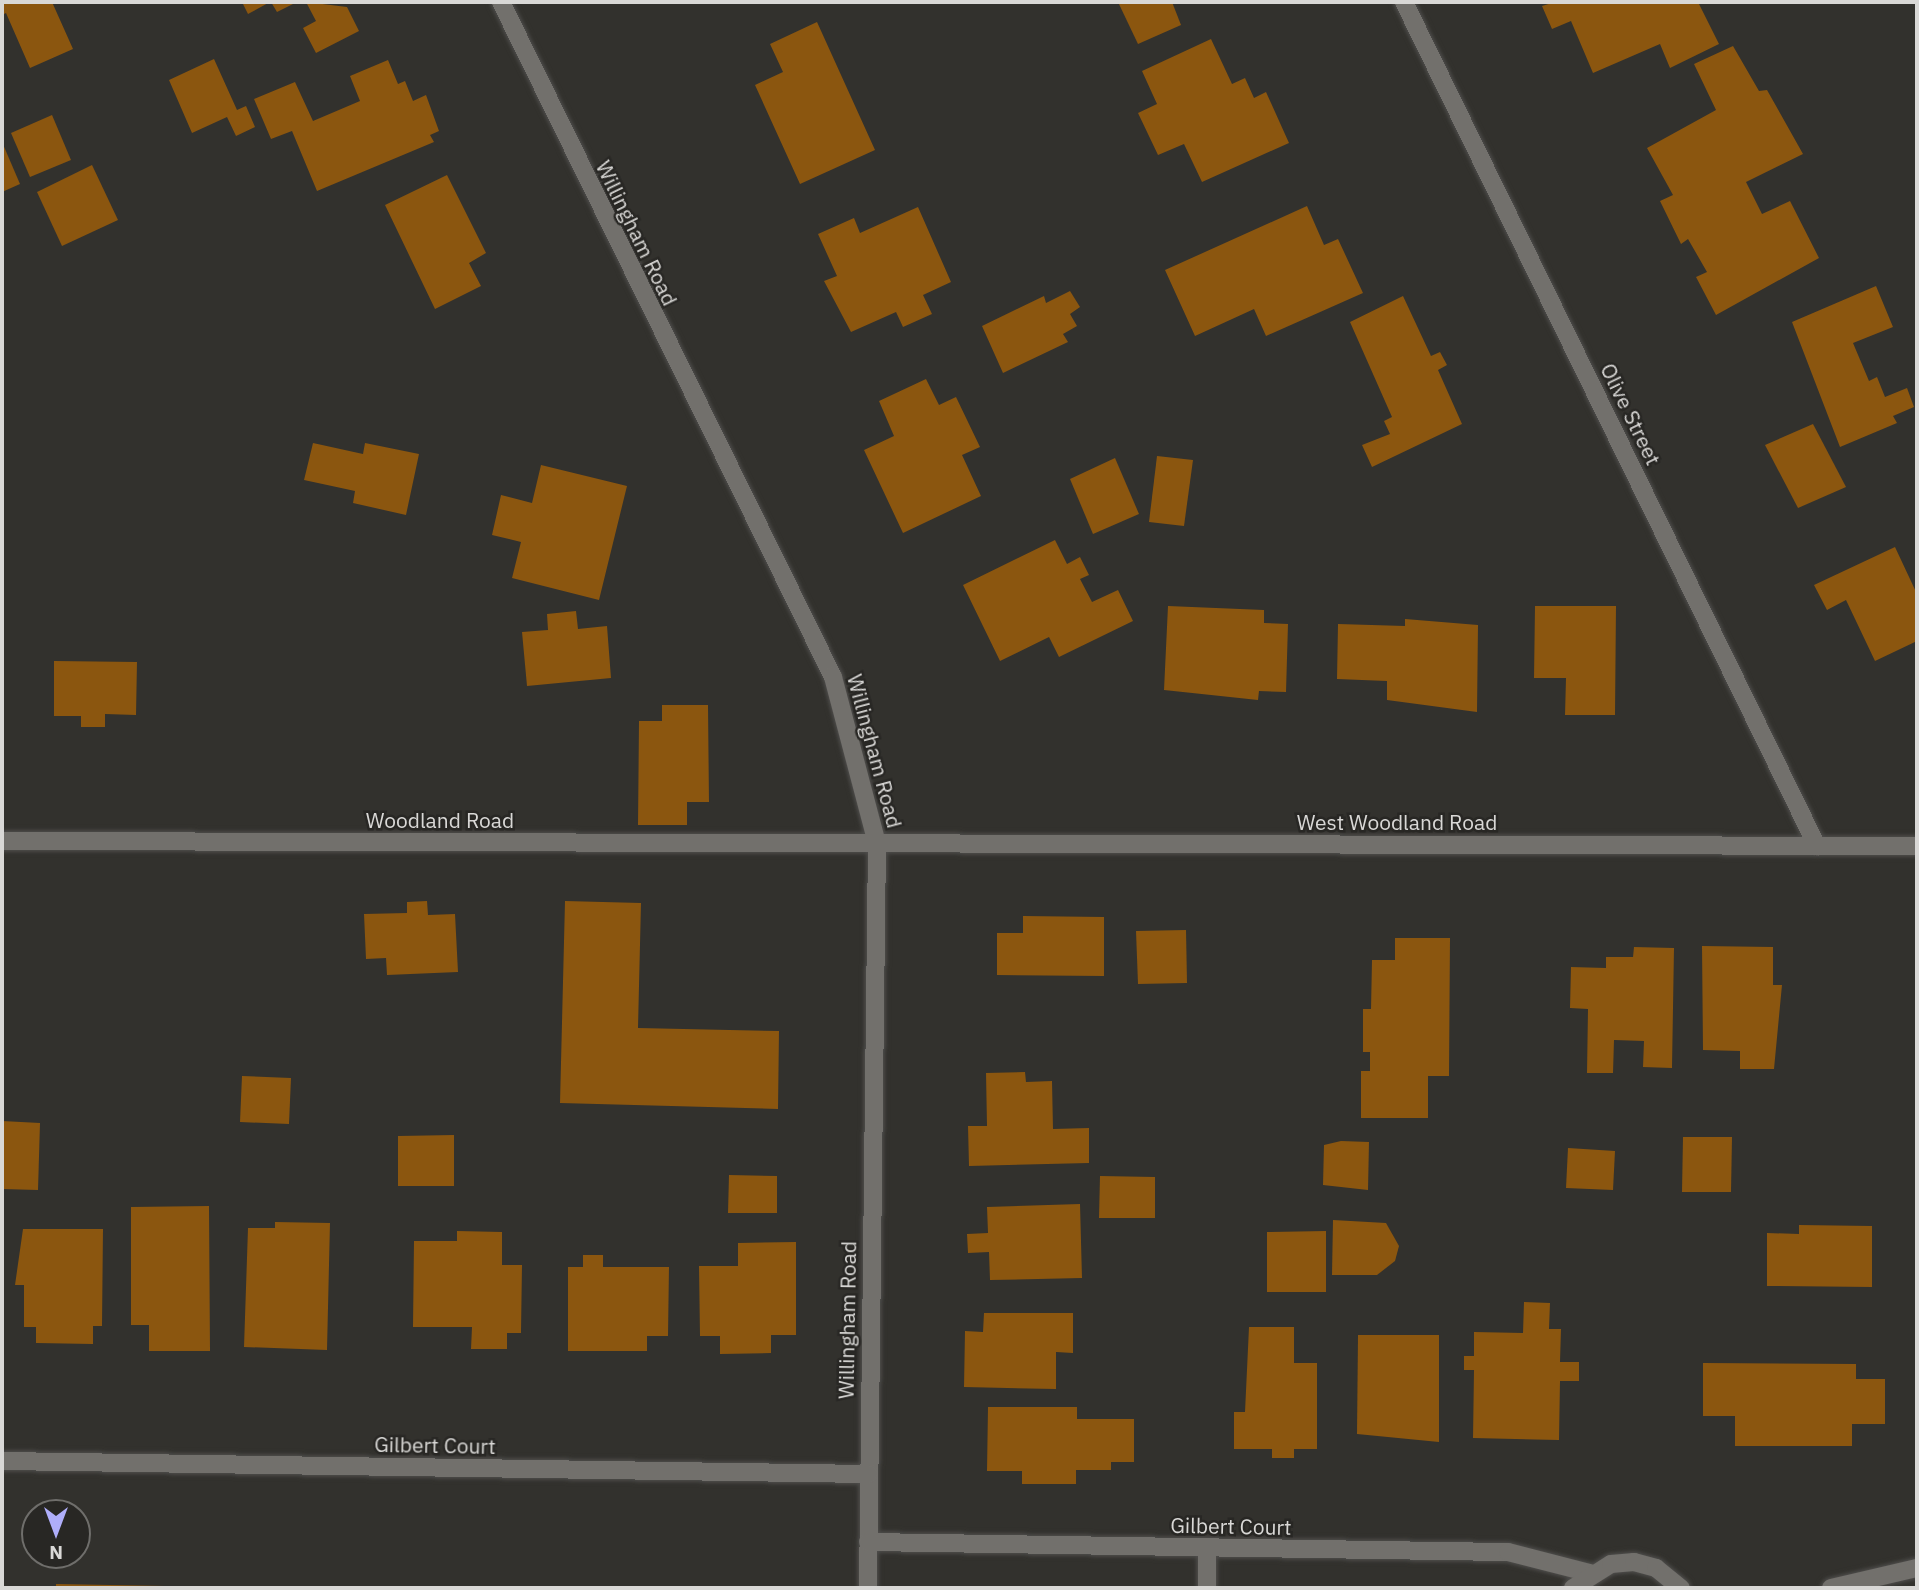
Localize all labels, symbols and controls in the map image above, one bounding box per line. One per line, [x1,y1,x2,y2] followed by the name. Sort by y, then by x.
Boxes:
[591,156,683,310] street label: Willingham Road
[1596,359,1666,469] street label: Olive Street
[842,671,908,831] street label: Willingham Road
[366,807,514,833] street label: Woodland Road
[1297,809,1497,835] street label: West Woodland Road
[833,1241,861,1399] street label: Willingham Road
[374,1431,496,1459] street label: Gilbert Court
[21,1499,91,1569] north arrow
[1170,1512,1292,1540] street label: Gilbert Court
[49,1541,63,1565] text: N

